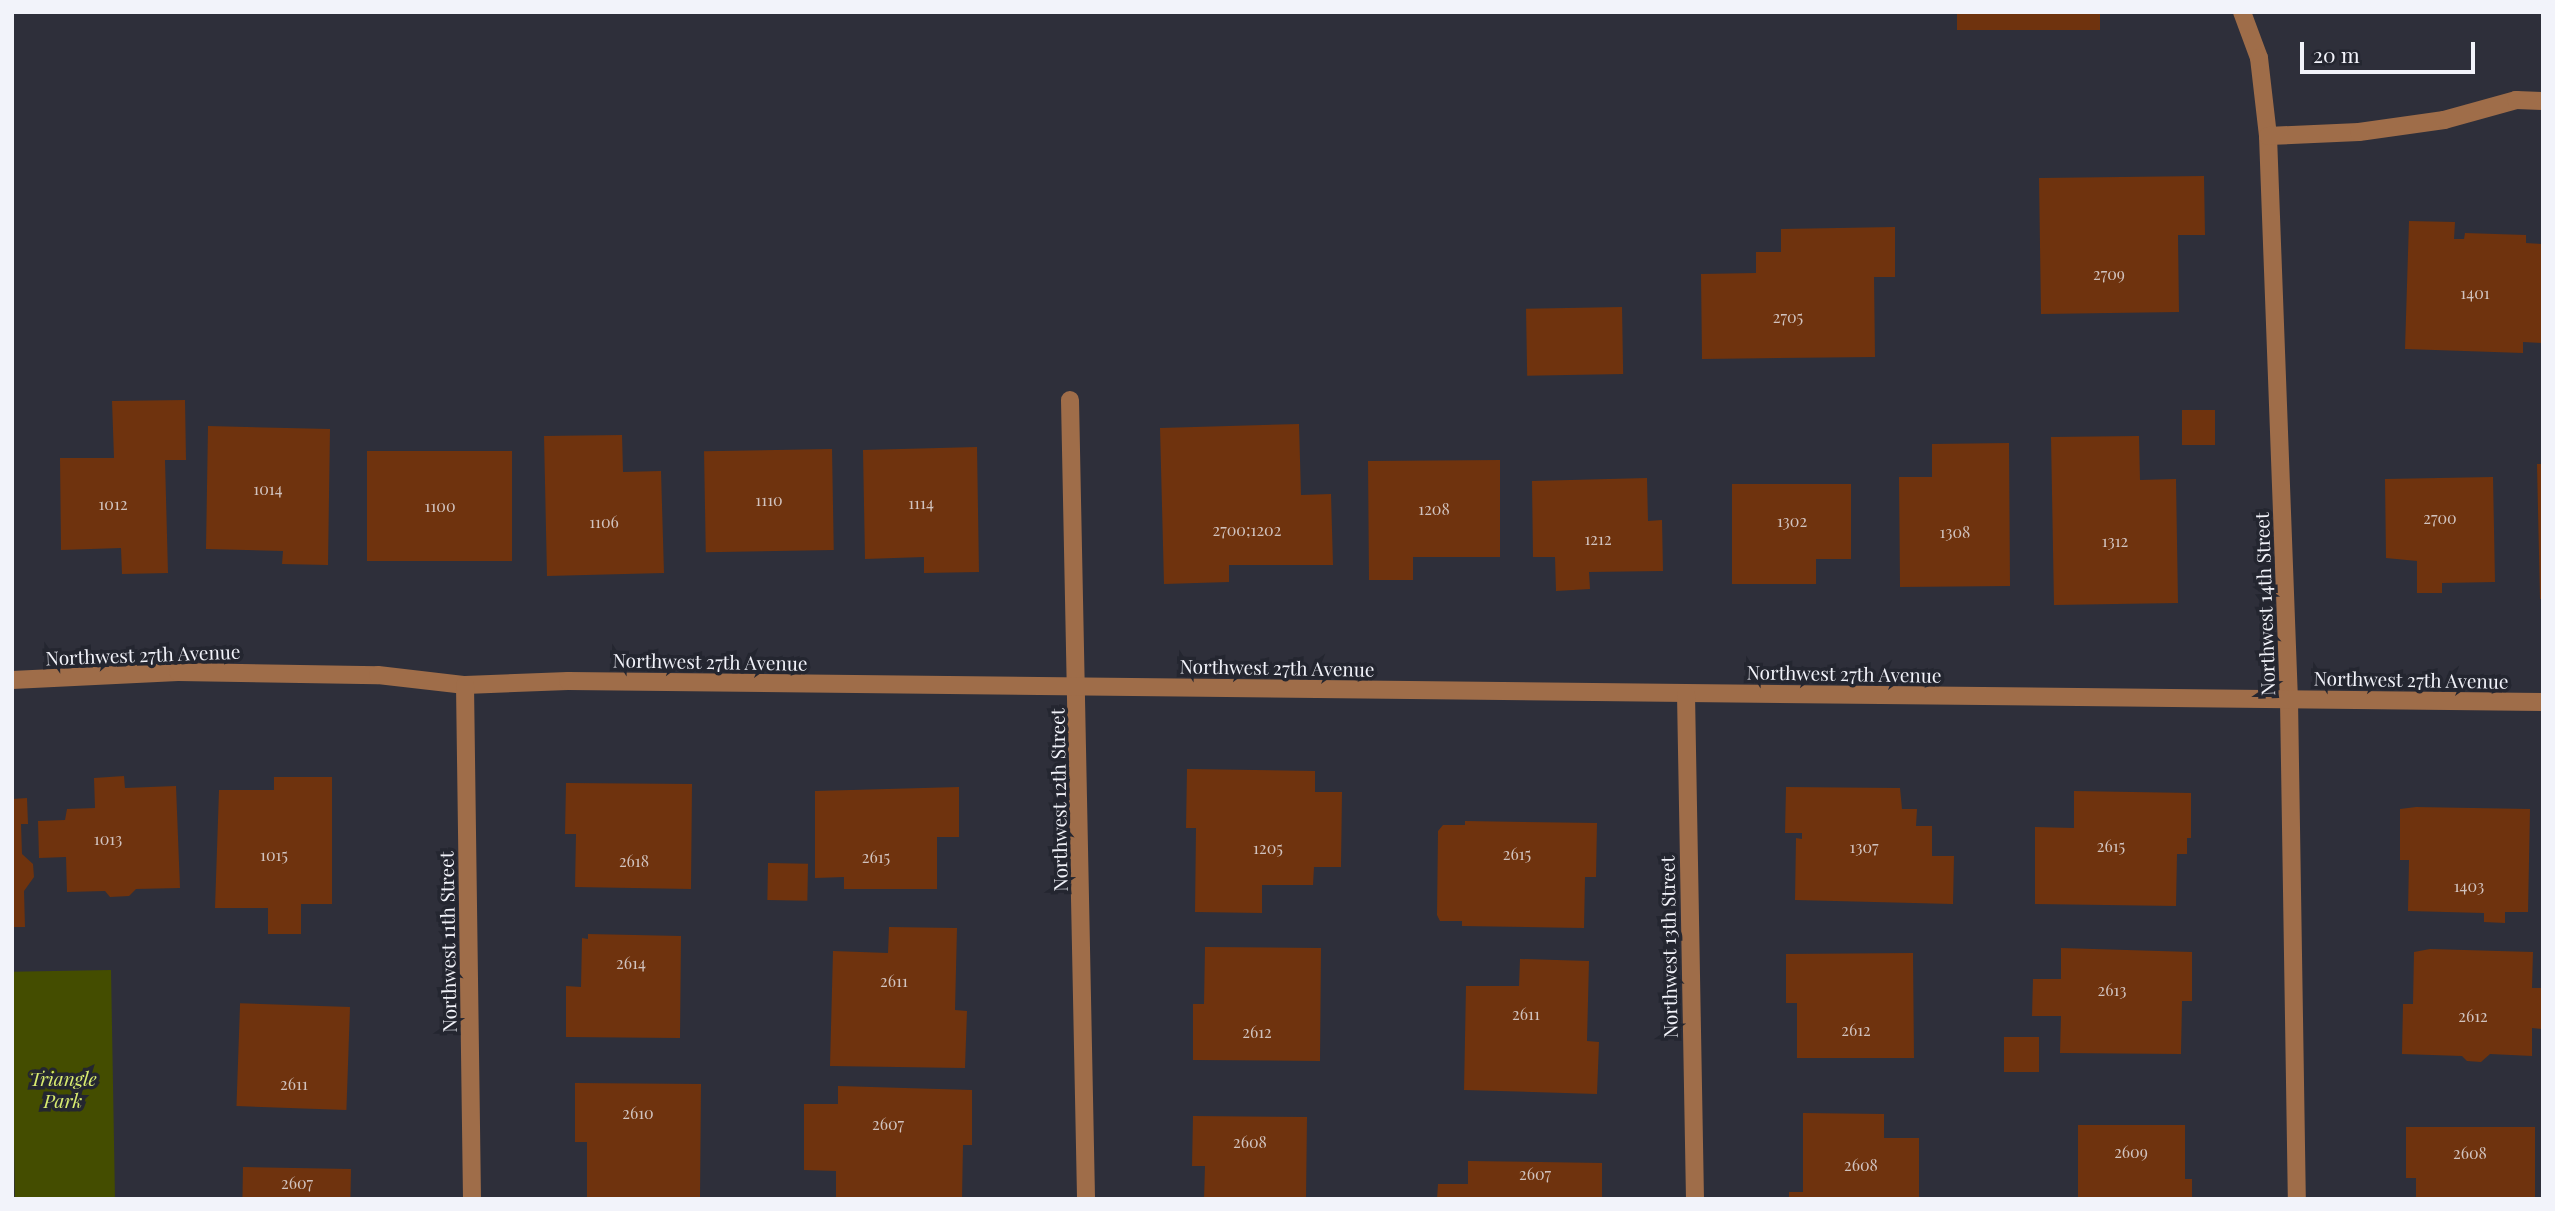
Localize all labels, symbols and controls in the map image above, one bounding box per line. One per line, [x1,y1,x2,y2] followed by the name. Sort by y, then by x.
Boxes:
[2303,28,2478,72] scale bar
[2313,40,2360,68] text: 20 m
[2093,264,2125,284] house number: 2709
[2460,283,2490,303] house number: 1401
[1773,307,1803,327] house number: 2705
[253,479,283,499] house number: 1014
[755,490,783,510] house number: 1110
[908,493,934,513] house number: 1114
[98,494,128,514] house number: 1012
[424,496,456,516] house number: 1100
[1418,499,1450,519] house number: 1208
[2423,508,2457,528] house number: 2700
[1777,511,1807,531] house number: 1302
[589,512,619,532] house number: 1106
[2250,512,2280,696] street label: Northwest 14th Street
[1213,520,1281,540] house number: 2700;1202
[1940,522,1970,542] house number: 1308
[1584,529,1612,549] house number: 1212
[2102,531,2128,551] house number: 1312
[45,640,241,670] street label: Northwest 27th Avenue
[612,649,808,675] street label: Northwest 27th Avenue
[1179,655,1375,681] street label: Northwest 27th Avenue
[1746,661,1942,687] street label: Northwest 27th Avenue
[2313,667,2509,693] street label: Northwest 27th Avenue
[1046,708,1072,892] street label: Northwest 12th Street
[94,829,122,849] house number: 1013
[2097,836,2125,856] house number: 2615
[1850,837,1878,857] house number: 1307
[1253,838,1283,858] house number: 1205
[1503,844,1531,864] house number: 2615
[260,845,288,865] house number: 1015
[862,847,890,867] house number: 2615
[435,851,461,1033] street label: Northwest 11th Street
[619,851,649,871] house number: 2618
[1656,856,1682,1038] street label: Northwest 13th Street
[2454,876,2484,896] house number: 1403
[616,953,646,973] house number: 2614
[880,971,908,991] house number: 2611
[2098,980,2126,1000] house number: 2613
[1512,1004,1540,1024] house number: 2611
[2458,1006,2488,1026] house number: 2612
[1841,1020,1871,1040] house number: 2612
[1242,1022,1272,1042] house number: 2612
[29,1068,97,1112] park label: Triangle Park
[280,1074,308,1094] house number: 2611
[622,1103,654,1123] house number: 2610
[872,1114,904,1134] house number: 2607
[1233,1132,1267,1152] house number: 2608
[2114,1142,2148,1162] house number: 2609
[2453,1143,2487,1163] house number: 2608
[1844,1155,1878,1175] house number: 2608
[1519,1164,1551,1184] house number: 2607
[281,1173,313,1193] house number: 2607

